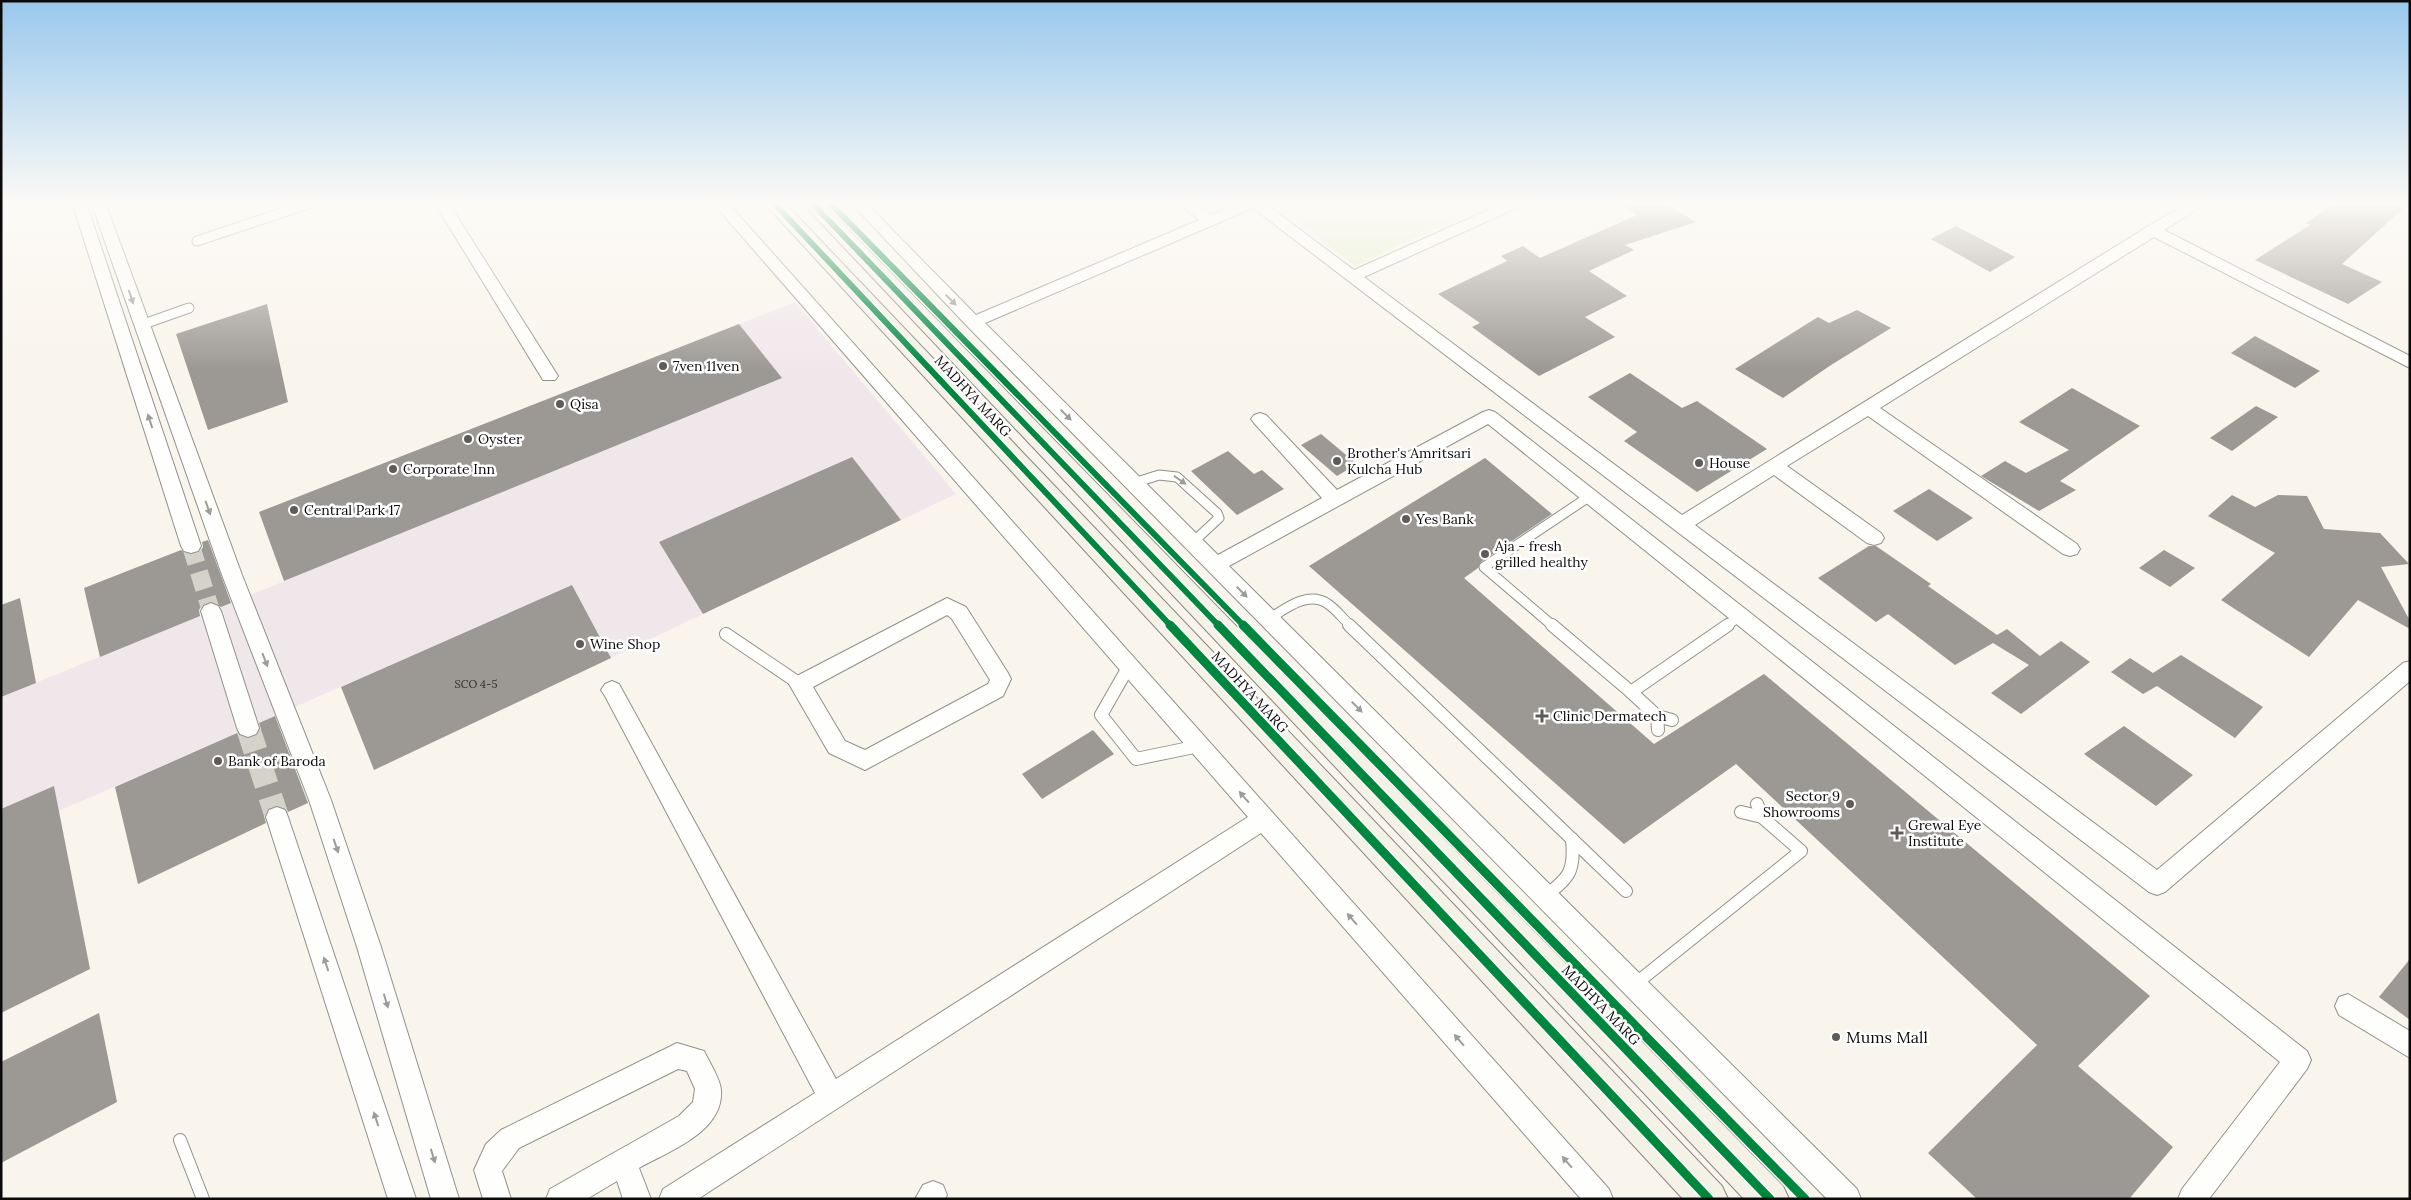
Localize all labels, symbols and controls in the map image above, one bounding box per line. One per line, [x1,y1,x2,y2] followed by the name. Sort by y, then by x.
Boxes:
[127,290,135,305] one-way arrow
[945,293,957,305] one-way arrow
[931,352,1016,441] street label: MADHYA MARG
[673,357,740,375] place label: 7ven 11ven
[657,360,669,372] marker: 7ven 11ven
[570,395,599,413] place label: Qisa
[554,398,566,410] marker: Qisa
[1060,409,1072,421] one-way arrow
[146,413,154,428] one-way arrow
[478,430,522,448] place label: Oyster
[462,433,474,445] marker: Oyster
[1347,444,1471,478] place label: Brother's Amritsari Kulcha Hub
[1709,454,1751,472] place label: House
[1331,455,1343,467] marker: Brother's Amritsari Kulcha Hub
[1693,457,1705,469] marker: House
[403,460,495,478] place label: Corporate Inn
[387,463,399,475] marker: Corporate Inn
[1173,475,1187,485] one-way arrow
[204,501,212,516] one-way arrow
[304,501,401,519] place label: Central Park 17
[288,504,300,516] marker: Central Park 17
[1415,510,1474,528] place label: Yes Bank
[1400,513,1412,525] marker: Yes Bank
[1494,537,1589,571] place label: Aja - fresh grilled healthy
[1479,548,1491,560] marker: Aja - fresh grilled healthy
[1236,586,1248,598] one-way arrow
[590,635,660,653] place label: Wine Shop
[574,638,586,650] marker: Wine Shop
[1208,648,1293,737] street label: MADHYA MARG
[261,653,269,668] one-way arrow
[455,677,497,691] house number: SCO 4-5
[1351,701,1363,713] one-way arrow
[1553,707,1667,725] place label: Clinic Dermatech
[1535,709,1549,723] marker: Clinic Dermatech
[228,752,326,770] place label: Bank of Baroda
[212,755,224,767] marker: Bank of Baroda
[1763,787,1840,821] place label: Sector 9 Showrooms
[1238,791,1250,803] one-way arrow
[1844,798,1856,810] marker: Sector 9 Showrooms
[1908,816,1982,850] place label: Grewal Eye Institute
[1890,826,1904,840] marker: Grewal Eye Institute
[332,839,340,854] one-way arrow
[1346,912,1357,925] one-way arrow
[321,957,329,972] one-way arrow
[1558,961,1644,1049] street label: MADHYA MARG
[382,994,390,1009] one-way arrow
[1846,1027,1928,1047] place label: Mums Mall
[1830,1031,1842,1043] marker: Mums Mall
[1453,1035,1465,1047] one-way arrow
[372,1111,380,1126] one-way arrow
[429,1149,437,1164] one-way arrow
[1561,1156,1572,1169] one-way arrow

